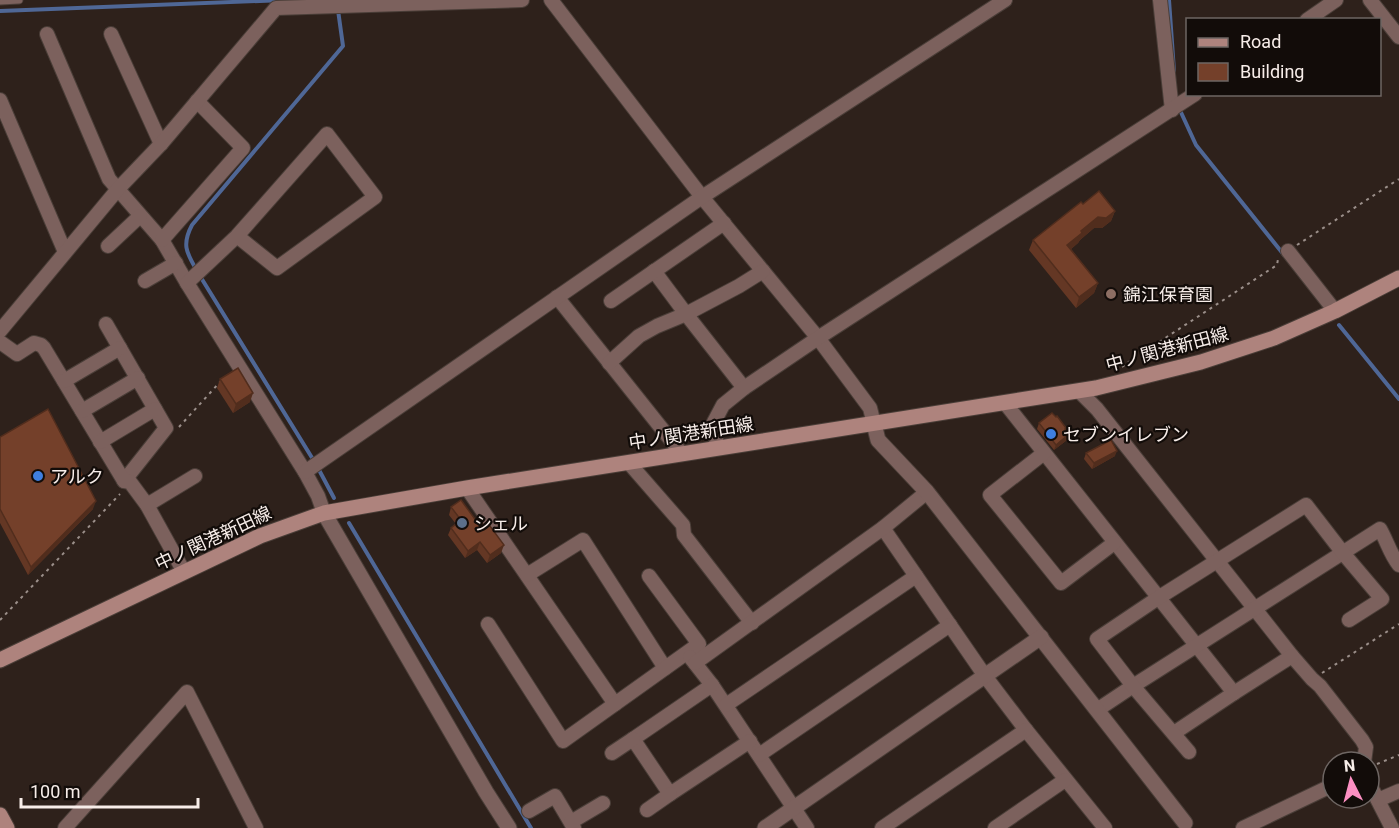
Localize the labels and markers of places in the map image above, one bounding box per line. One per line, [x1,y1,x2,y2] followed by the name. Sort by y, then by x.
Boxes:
[1123,284,1213,305] place label: 錦江保育園
[1104,287,1118,301] marker: 錦江保育園
[1063,424,1189,445] place label: セブンイレブン
[1044,427,1058,441] marker: セブンイレブン
[50,466,104,487] place label: アルク
[31,469,45,483] marker: アルク
[474,513,528,534] place label: シェル
[455,516,469,530] marker: シェル

